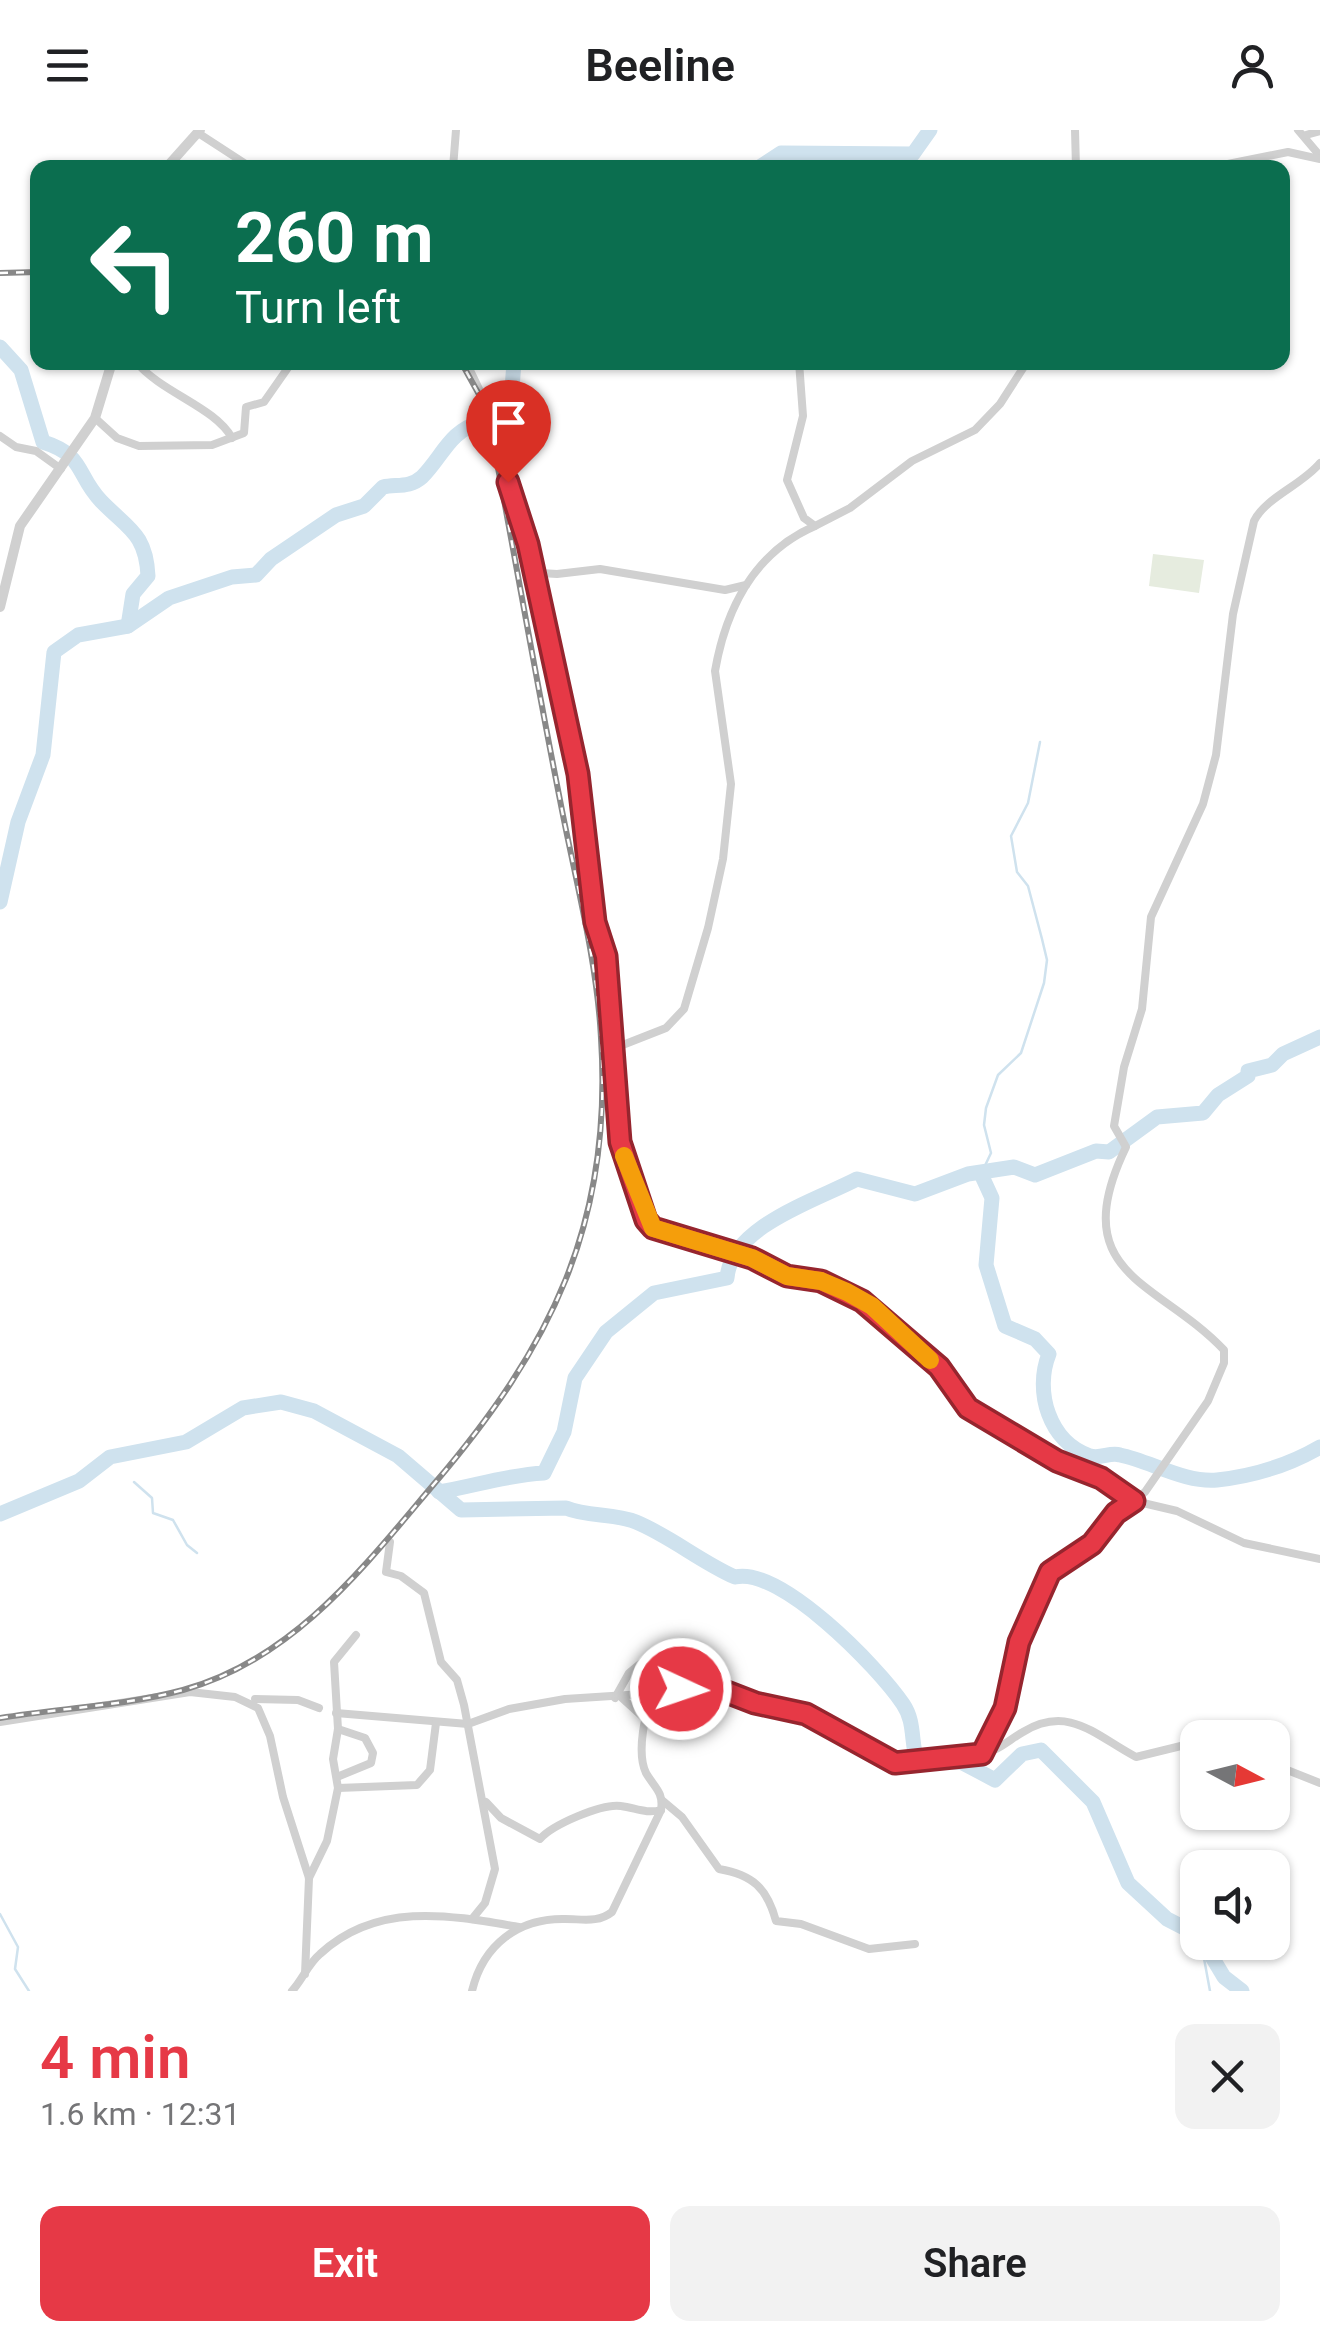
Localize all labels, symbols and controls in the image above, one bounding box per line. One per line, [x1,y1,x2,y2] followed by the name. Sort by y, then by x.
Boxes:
[40,38,95,93] icon: menu
[1225,38,1280,93] icon: person
[585,39,735,92] text: Beeline
[235,197,434,279] text: 260 m
[70,200,200,330] icon: left
[235,281,401,334] text: Turn left
[466,380,551,483] pin
[481,395,536,450] icon: arrive
[629,1637,733,1741] position arrow
[1180,1720,1290,1830] north arrow
[1180,1720,1290,1960] map controls
[1180,1850,1290,1960] button: sound
[40,2022,190,2093] text: 4 min
[1175,2024,1280,2129] button: close
[40,2095,241,2133] text: 1.6 km · 12:31
[40,2206,650,2321] button: Exit
[670,2206,1280,2321] button: Share

